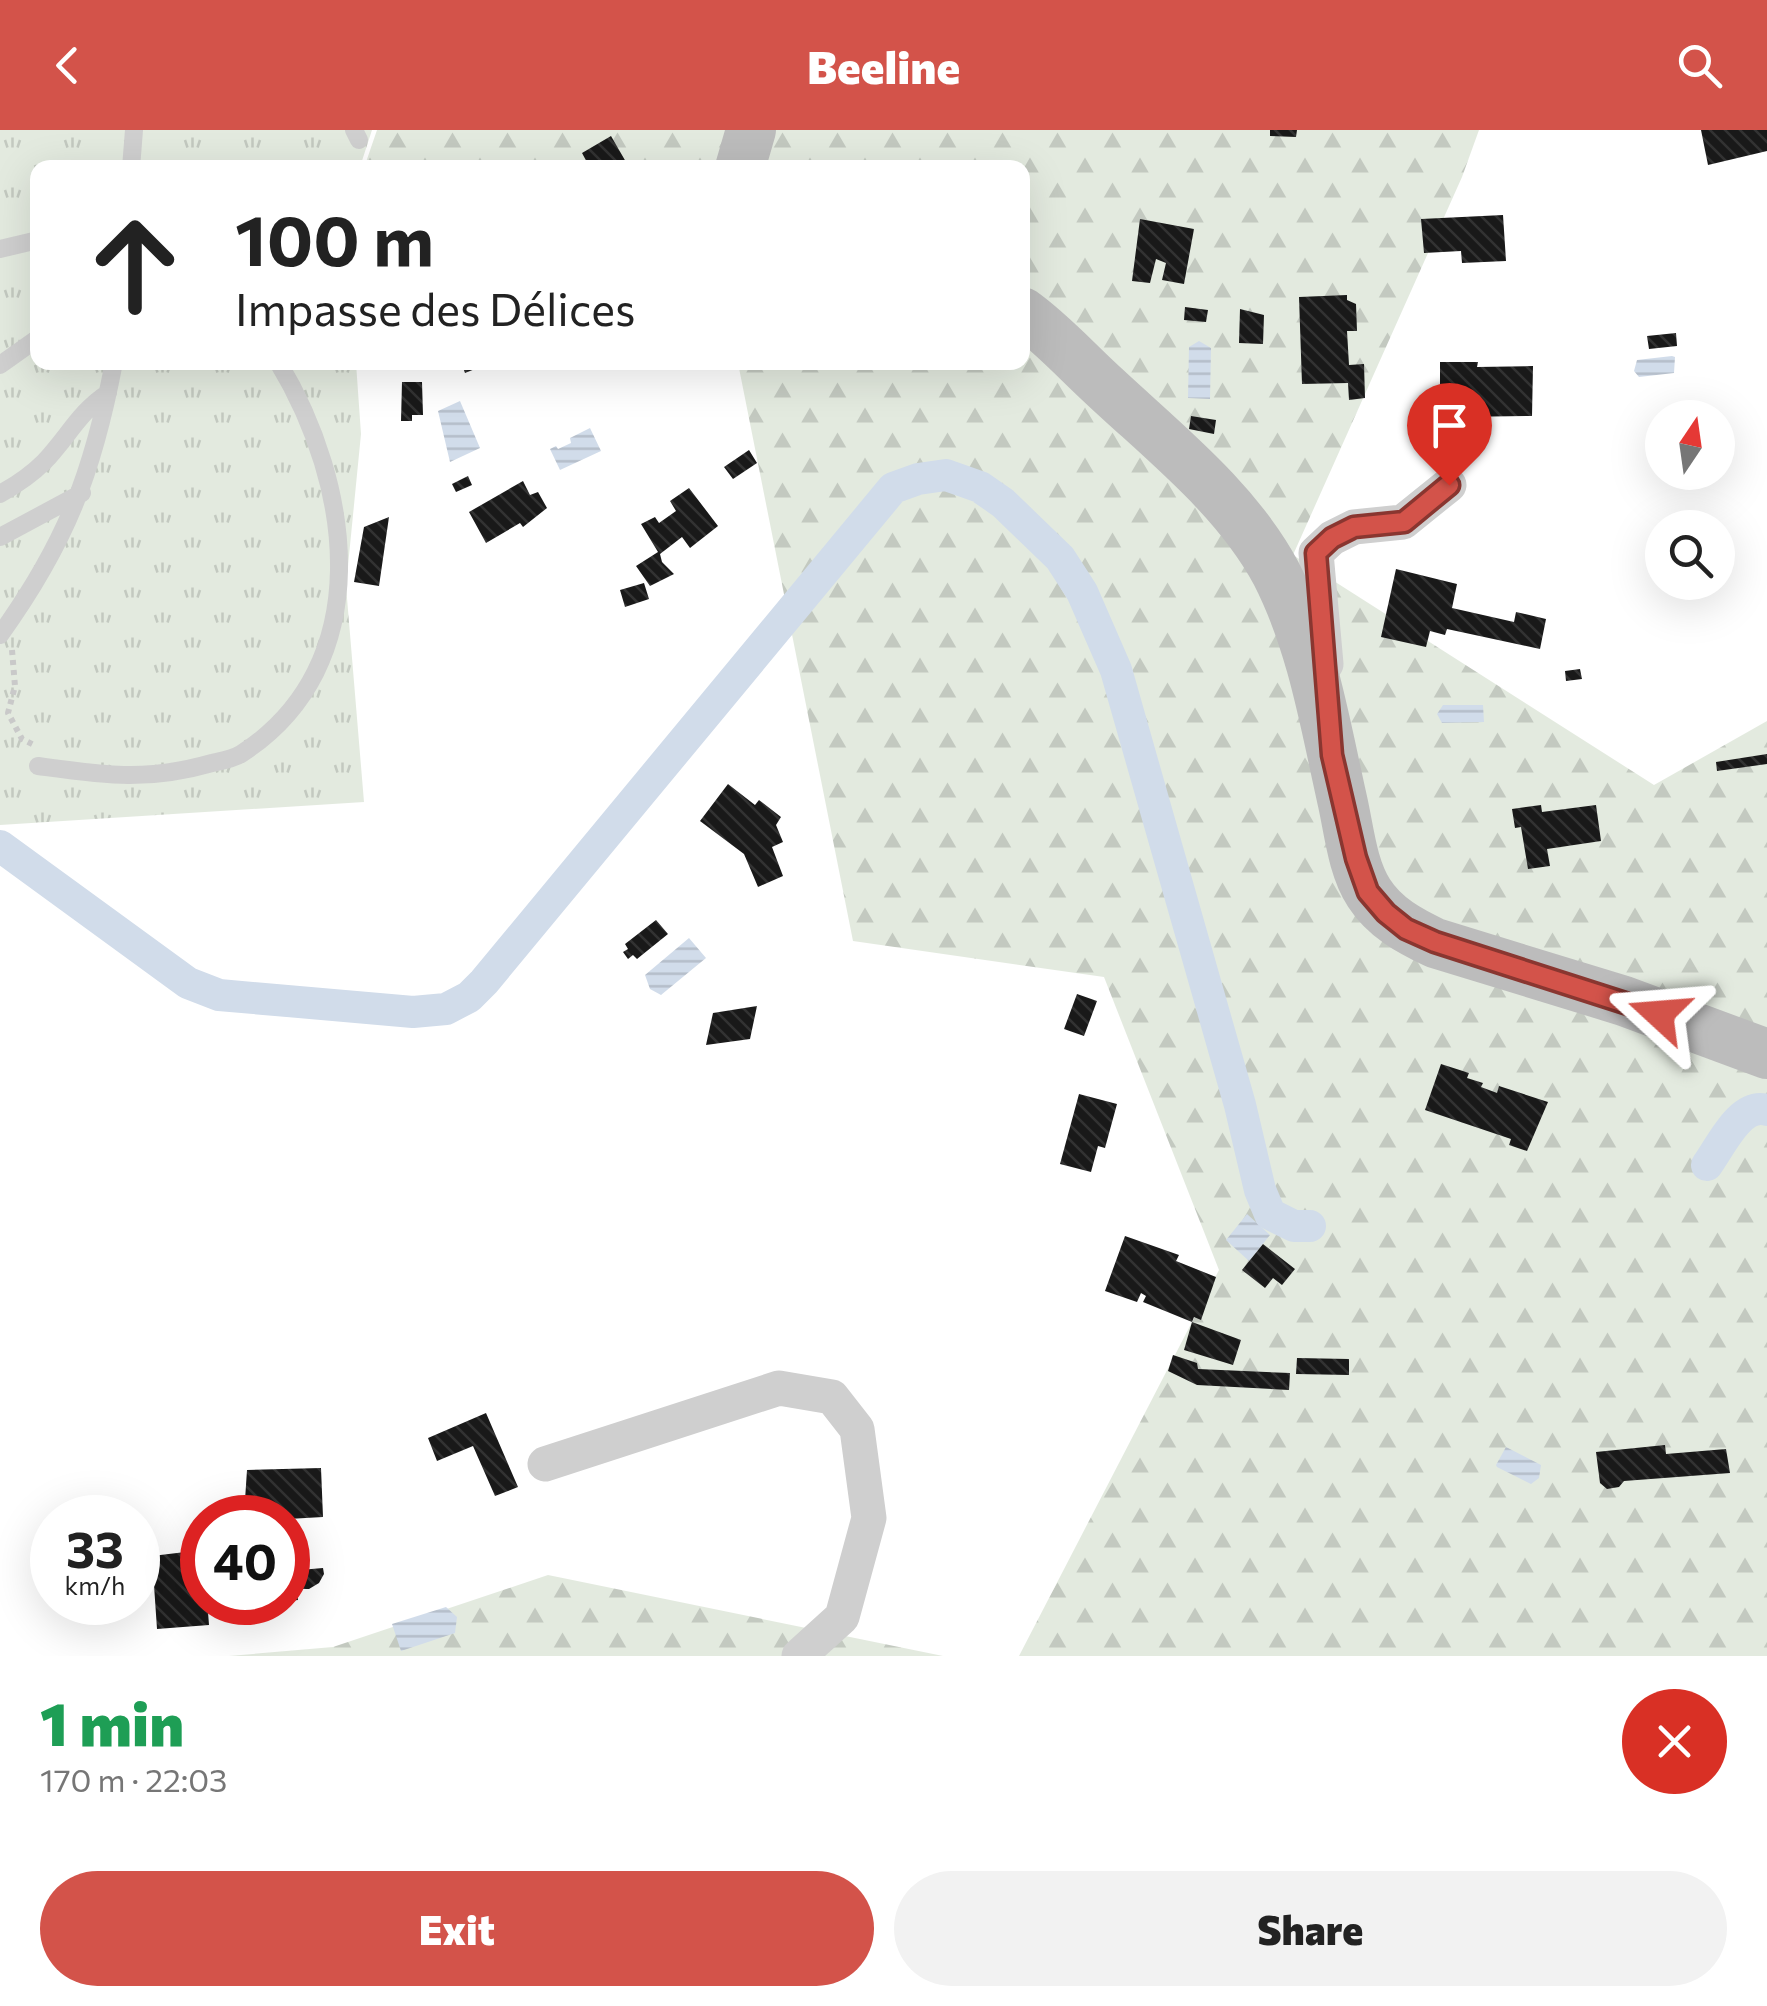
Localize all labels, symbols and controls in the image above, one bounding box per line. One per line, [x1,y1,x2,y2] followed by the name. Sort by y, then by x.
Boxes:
[40,38,95,93] icon: back
[807,38,960,93] text: Beeline
[1672,38,1727,93] icon: search
[235,195,434,280] text: 100 m
[70,200,200,330] icon: ahead
[235,280,635,335] text: Impasse des Délices
[1407,383,1492,486] pin
[1422,398,1477,453] icon: arrive
[1645,400,1735,490] north arrow
[1645,400,1735,600] map controls
[1645,510,1735,600] button: search
[1607,962,1711,1066] position arrow
[180,1495,310,1625] speed limit sign: 40
[66,1517,124,1578] text: 33
[65,1570,125,1600] text: km/h
[40,1685,184,1758] text: 1 min
[1622,1689,1727,1794] button: close
[40,1759,227,1799] text: 170 m · 22:03
[40,1871,874,1986] button: Exit
[894,1871,1727,1986] button: Share

